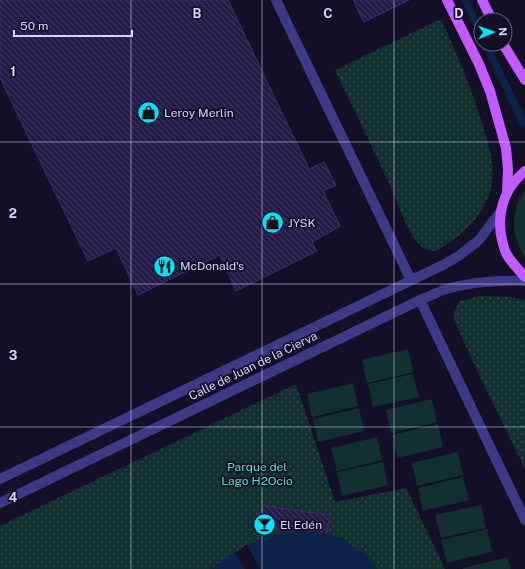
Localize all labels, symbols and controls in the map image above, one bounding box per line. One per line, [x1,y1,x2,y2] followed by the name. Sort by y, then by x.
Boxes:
[193,6,202,21] text: B
[323,6,333,21] text: C
[454,6,464,21] text: D
[14,12,132,38] scale bar
[473,12,513,52] north arrow
[20,19,48,33] text: 50 m
[497,27,509,36] text: N
[10,64,16,79] text: 1
[136,100,162,126] shop icon: Leroy Merlin
[164,106,234,120] place label: Leroy Merlin
[9,206,17,221] text: 2
[259,210,285,236] shop icon: JYSK
[288,216,316,230] place label: JYSK
[151,253,177,279] restaurant icon: McDonald's
[180,259,244,273] place label: McDonald's
[186,329,320,403] street label: Calle de Juan de la Cierva
[9,348,18,363] text: 3
[221,460,293,488] park label: Parque del Lago H2Ocio
[9,490,18,505] text: 4
[251,512,277,538] bar icon: El Edén
[280,518,322,532] place label: El Edén

